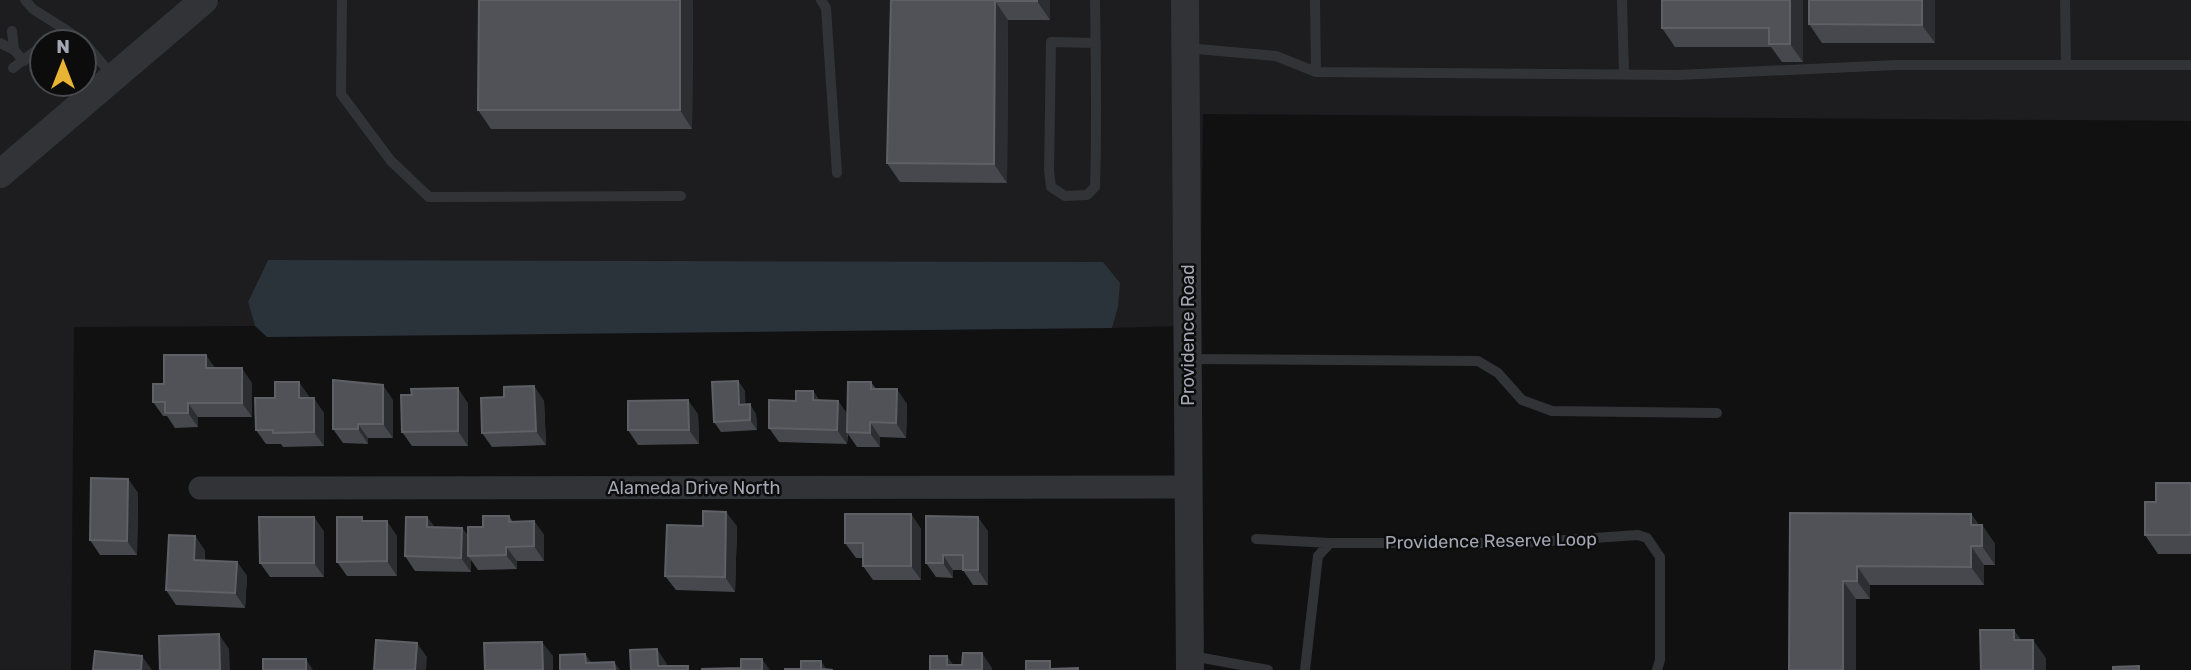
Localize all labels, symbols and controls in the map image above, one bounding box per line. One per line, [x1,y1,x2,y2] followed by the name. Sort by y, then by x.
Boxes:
[28,28,98,98] north arrow
[56,35,70,58] text: N
[1177,264,1199,406] street label: Providence Road
[608,477,780,499] street label: Alameda Drive North
[1385,528,1597,554] street label: Providence Reserve Loop

